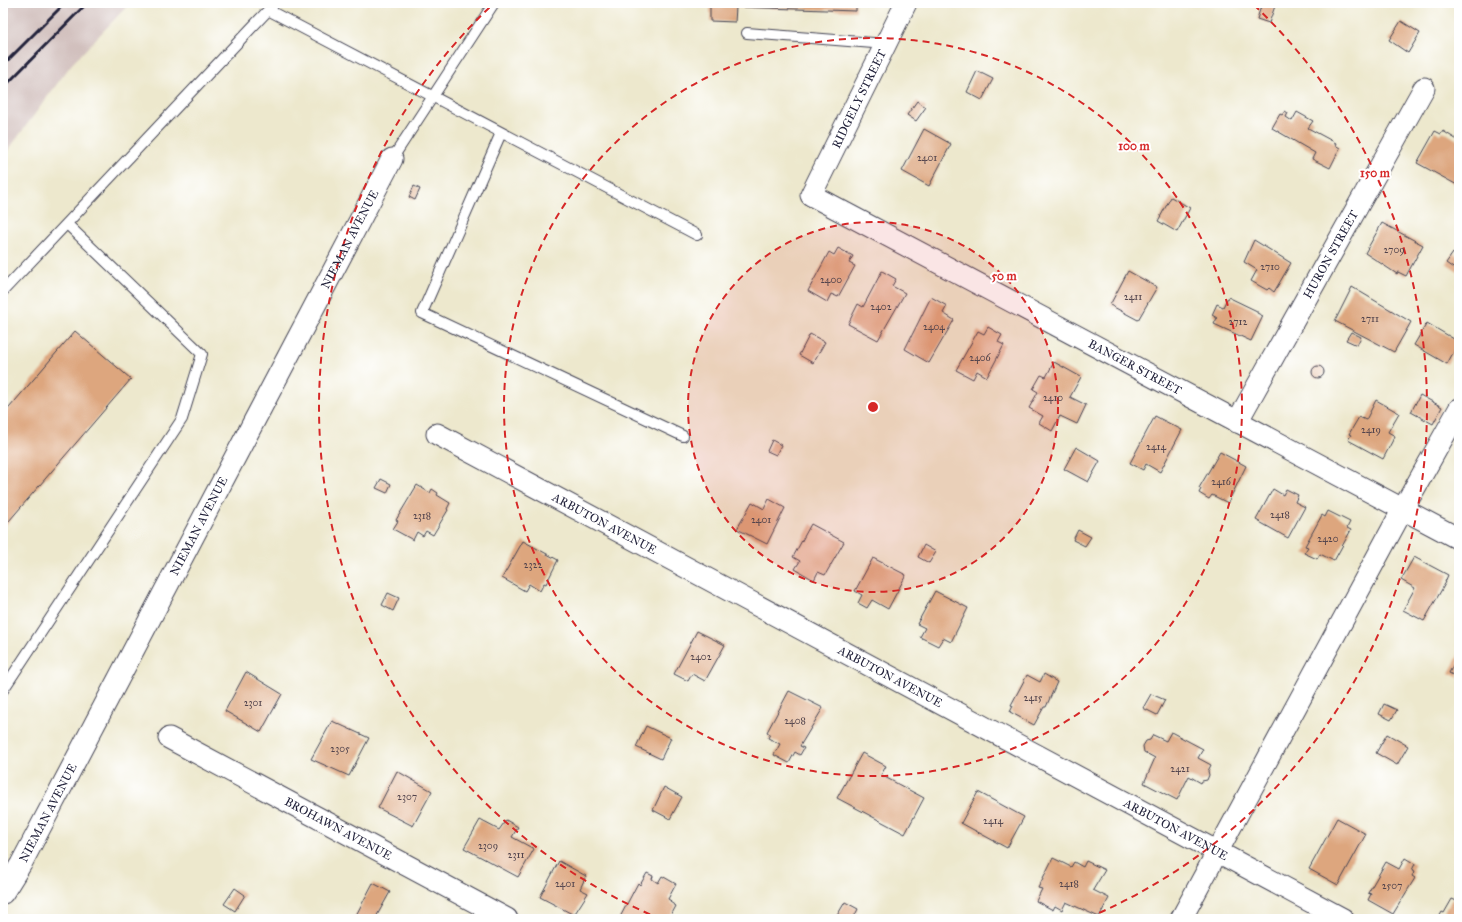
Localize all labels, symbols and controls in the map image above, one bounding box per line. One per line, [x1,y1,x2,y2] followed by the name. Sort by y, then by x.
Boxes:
[829,47,889,151] street label: RIDGELY STREET
[1118,139,1151,153] text: 100 m
[917,152,937,164] house number: 2401
[1360,166,1391,180] text: 150 m
[318,187,382,291] street label: NIEMAN AVENUE
[1301,208,1361,301] street label: HURON STREET
[1383,244,1405,256] house number: 2709
[1260,261,1280,273] house number: 2710
[991,269,1018,283] text: 50 m
[820,274,842,286] house number: 2400
[1124,291,1142,303] house number: 2411
[870,301,892,313] house number: 2402
[1361,313,1379,325] house number: 2711
[1229,316,1248,328] house number: 2712
[923,321,945,333] house number: 2404
[1086,337,1184,397] street label: BANGER STREET
[969,352,992,364] house number: 2406
[1043,392,1063,404] house number: 2410
[866,400,880,414] centre of rings
[1361,424,1381,436] house number: 2419
[1146,441,1166,453] house number: 2414
[167,474,231,578] street label: NIEMAN AVENUE
[1211,476,1232,488] house number: 2416
[549,490,659,557] street label: ARBUTON AVENUE
[1270,509,1290,521] house number: 2418
[413,510,431,522] house number: 2318
[751,514,771,526] house number: 2401
[1317,533,1339,545] house number: 2420
[524,559,542,571] house number: 2322
[835,643,945,710] street label: ARBUTON AVENUE
[690,651,712,663] house number: 2402
[1023,692,1043,704] house number: 2415
[244,697,262,709] house number: 2301
[784,715,806,727] house number: 2408
[330,743,350,755] house number: 2305
[16,761,80,865] street label: NIEMAN AVENUE
[1170,763,1190,775] house number: 2421
[397,791,417,803] house number: 2307
[282,794,395,863] street label: BROHAWN AVENUE
[1120,795,1231,863] street label: ARBUTON AVENUE
[983,815,1003,827] house number: 2414
[478,840,498,852] house number: 2309
[508,849,524,861] house number: 2311
[555,878,575,890] house number: 2401
[1059,878,1079,890] house number: 2418
[1382,880,1402,892] house number: 2507

